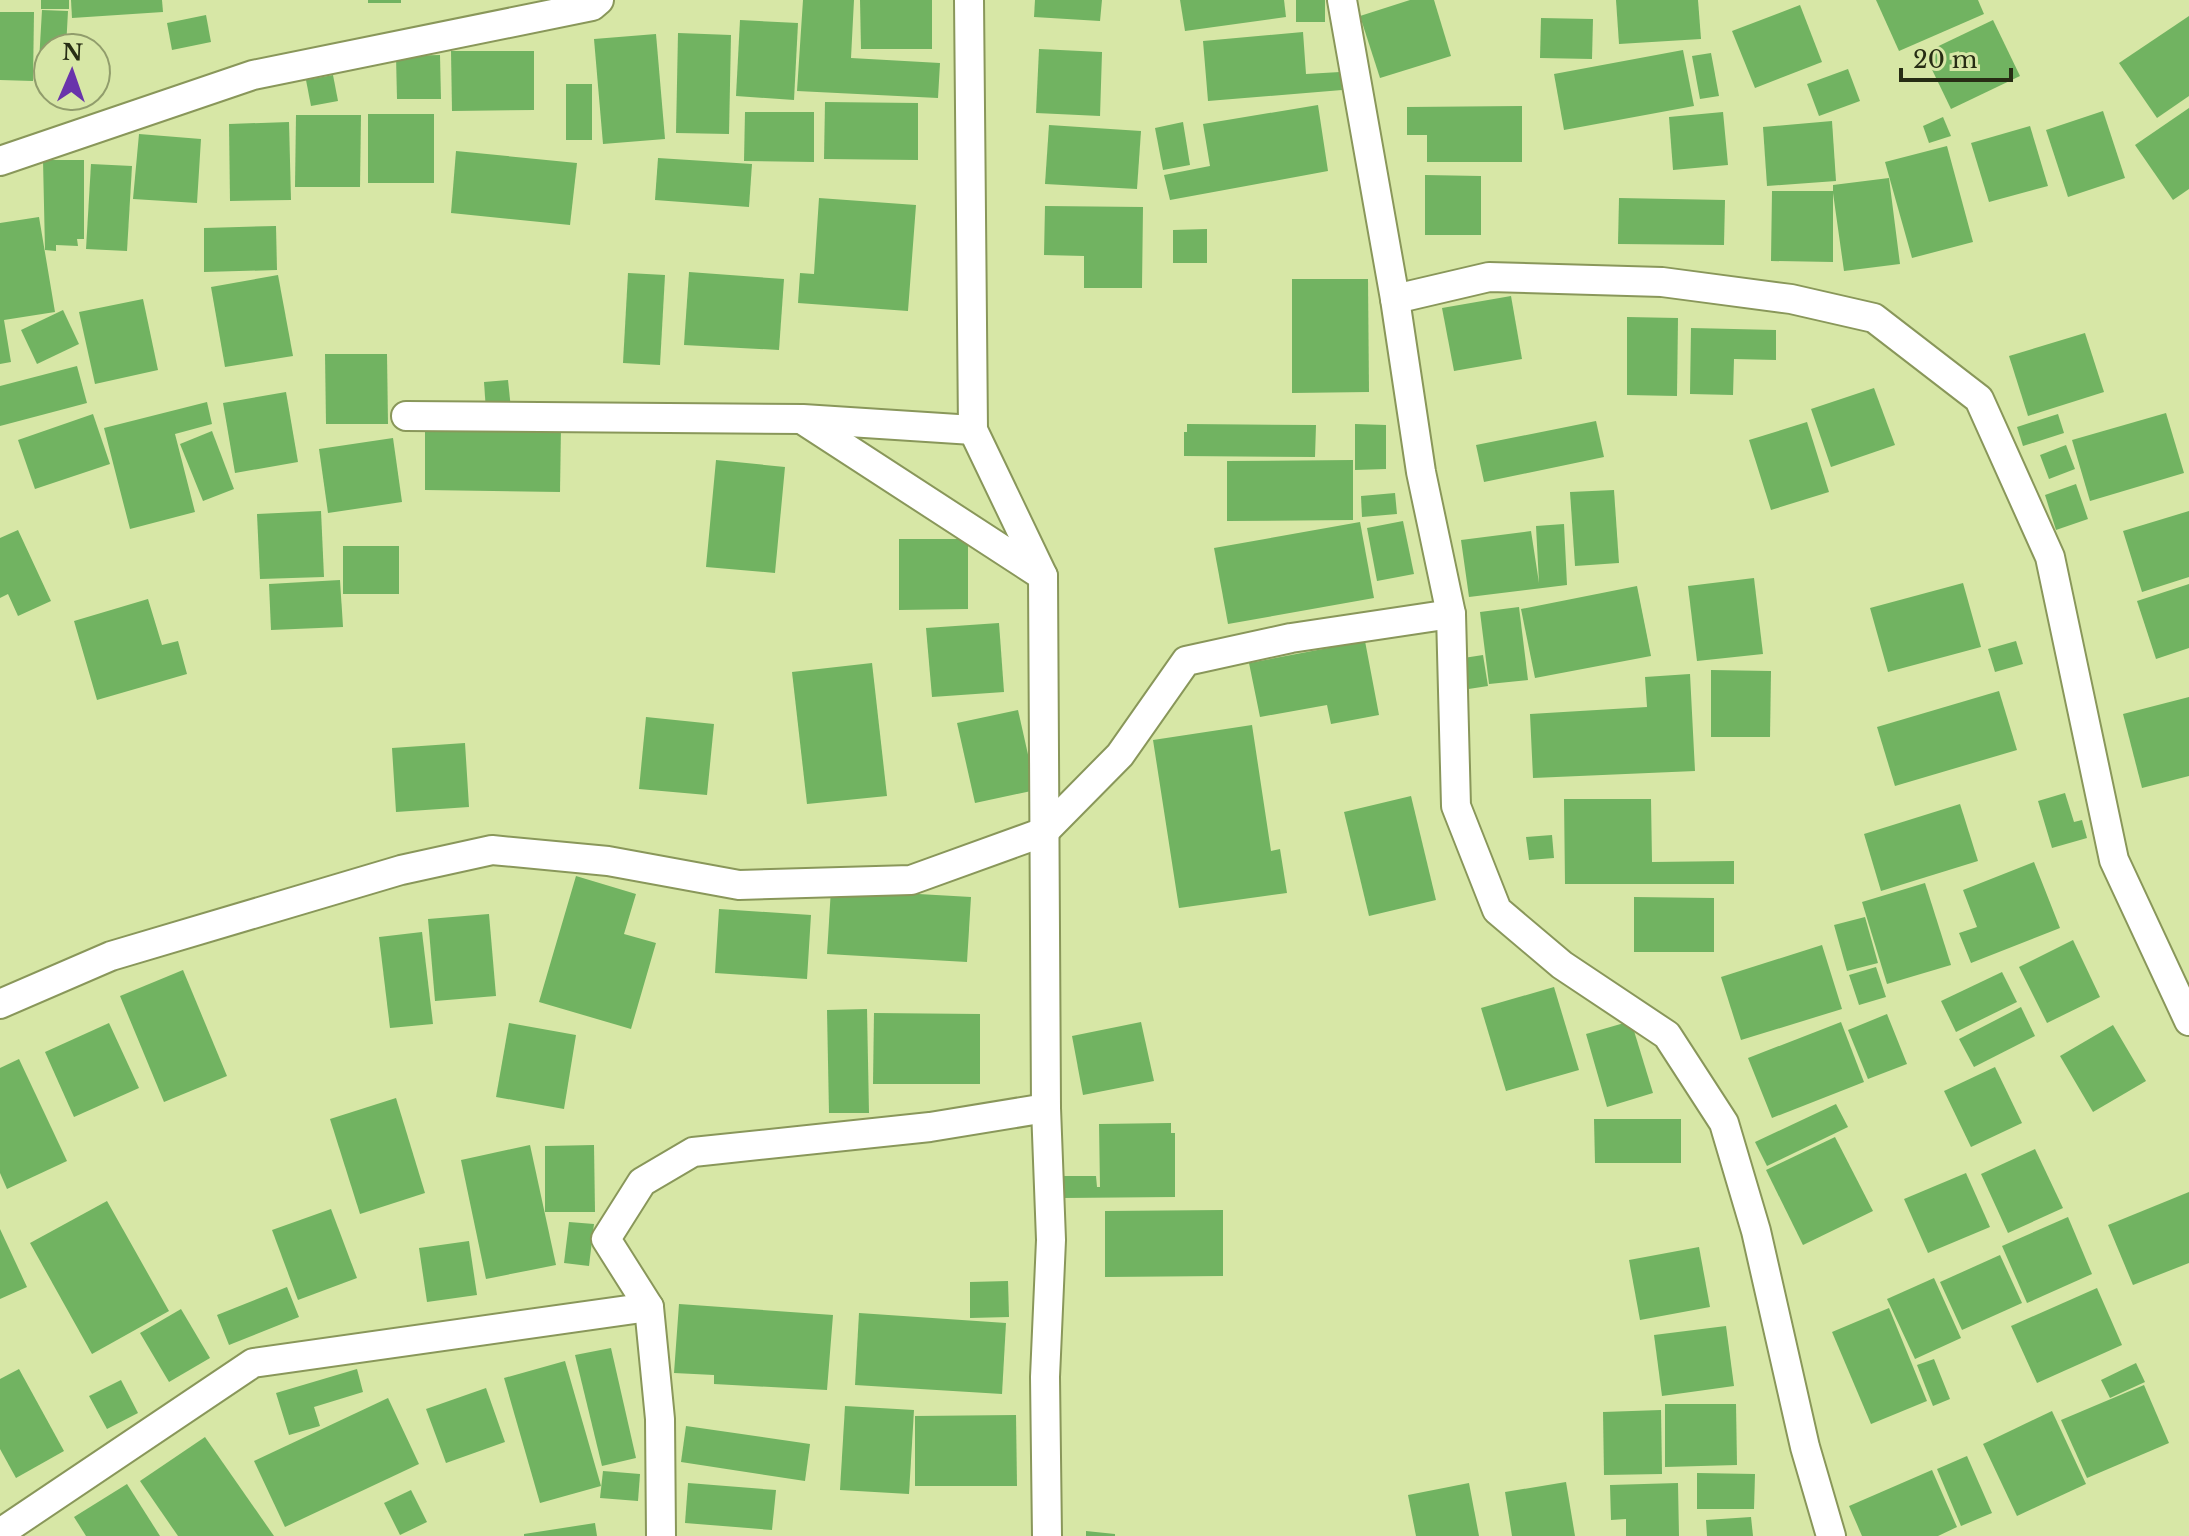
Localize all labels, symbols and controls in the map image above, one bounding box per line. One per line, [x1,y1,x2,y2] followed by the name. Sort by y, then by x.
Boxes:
[32,32,112,112] north arrow
[1901,32,2011,82] scale bar
[62,39,84,66] text: N
[1913,45,1978,74] text: 20 m

